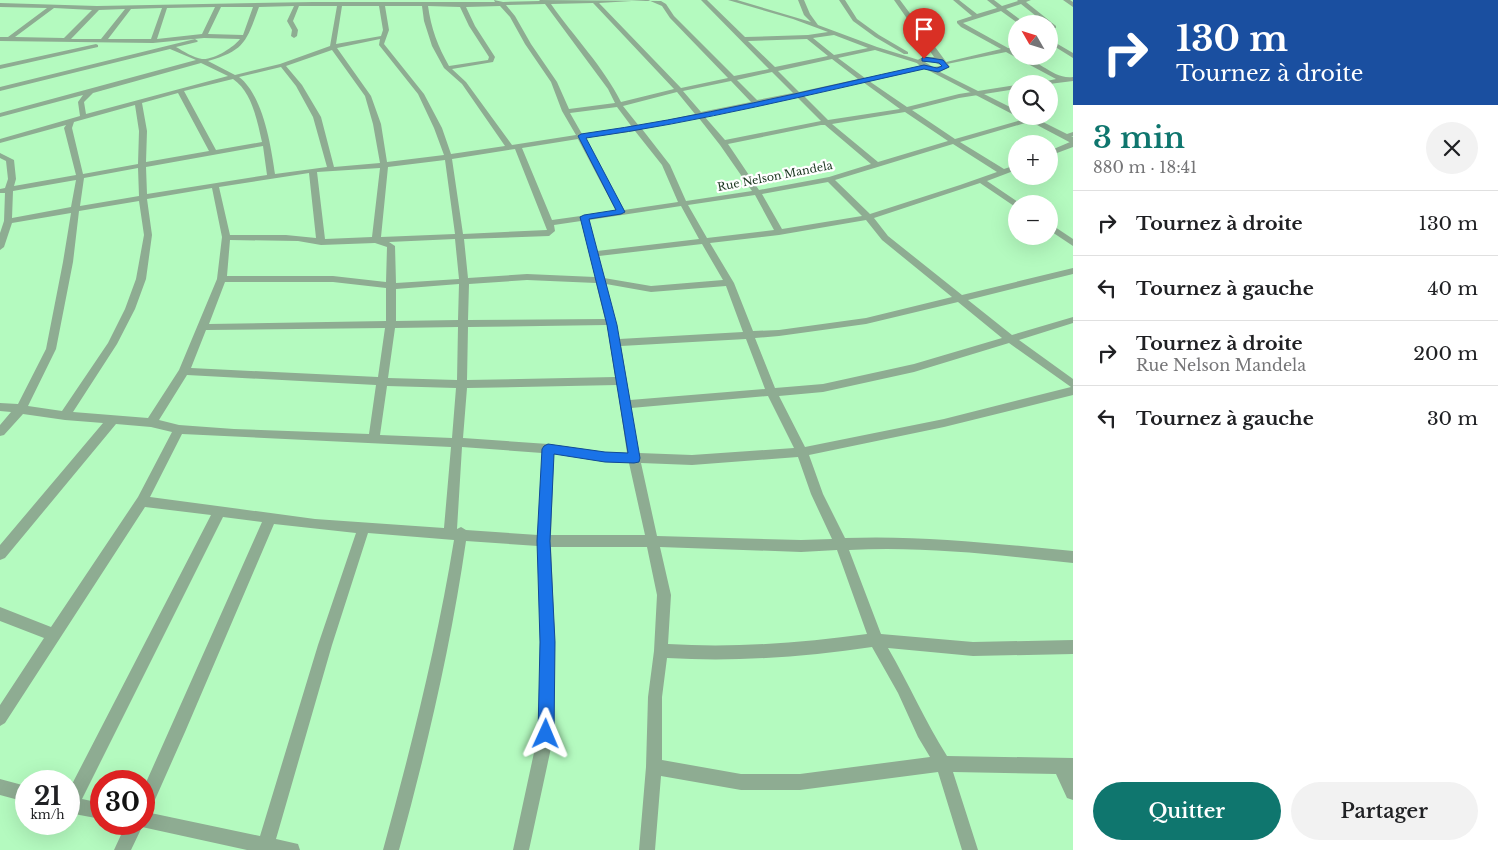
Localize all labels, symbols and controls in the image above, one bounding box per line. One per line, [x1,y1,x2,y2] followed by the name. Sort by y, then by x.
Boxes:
[903,8,945,59] pin
[910,15,938,43] icon: arrive
[1008,15,1058,65] north arrow
[1008,15,1058,245] map controls
[1176,17,1288,60] text: 130 m
[1093,20,1158,85] icon: right
[1176,60,1363,87] text: Tournez à droite
[1008,75,1058,125] button: search
[1093,119,1185,156] text: 3 min
[1426,122,1478,174] button: close
[1008,135,1058,185] button: +
[1093,157,1197,177] text: 880 m · 18:41
[716,158,835,194] street label: Rue Nelson Mandela
[1008,195,1058,245] button: −
[1093,209,1121,237] icon: right
[1136,212,1303,235] text: Tournez à droite
[1418,212,1478,235] text: 130 m
[1093,274,1121,302] icon: left
[1136,277,1314,300] text: Tournez à gauche
[1427,277,1478,300] text: 40 m
[1136,332,1303,355] text: Tournez à droite
[1093,339,1121,367] icon: right
[1413,342,1478,365] text: 200 m
[1136,355,1306,375] text: Rue Nelson Mandela
[1093,404,1121,432] icon: left
[1136,407,1314,430] text: Tournez à gauche
[1427,407,1478,430] text: 30 m
[519,707,571,759] position arrow
[90,770,155,835] speed limit sign: 30
[34,781,61,812] text: 21
[1093,782,1281,840] button: Quitter
[1291,782,1478,840] button: Partager
[30,807,65,822] text: km/h

